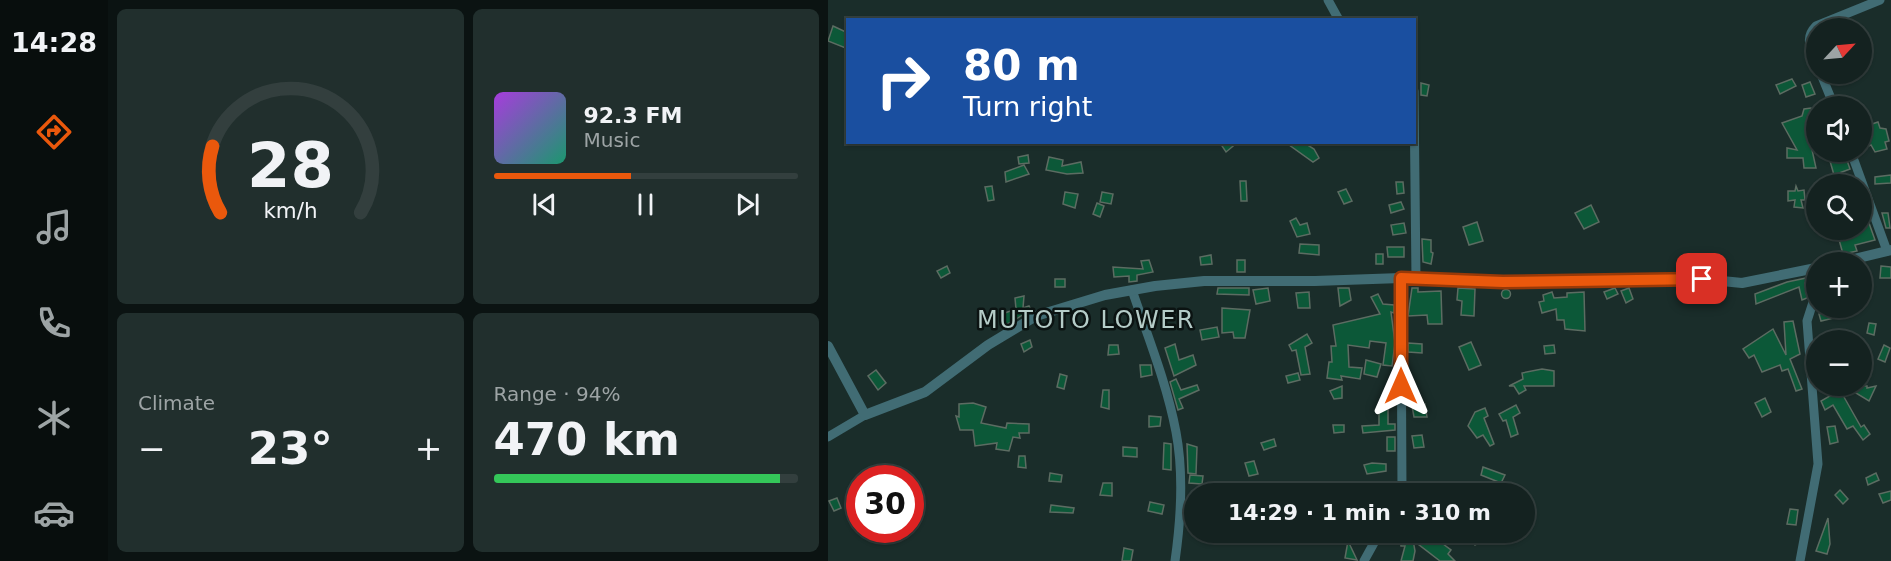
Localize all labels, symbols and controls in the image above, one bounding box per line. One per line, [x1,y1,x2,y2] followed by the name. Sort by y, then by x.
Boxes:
[1806,18,1872,84] north arrow
[1806,18,1872,396] map controls
[11,27,97,58] text: 14:28
[963,41,1080,90] text: 80 m
[864,42,942,120] icon: right
[963,91,1092,122] text: Turn right
[1806,96,1872,162] button: sound
[584,103,682,128] text: 92.3 FM
[33,111,75,153] icon: directions
[584,128,640,152] text: Music
[247,130,334,203] text: 28
[1806,174,1872,240] button: search
[528,188,561,221] icon: previous
[629,188,662,221] icon: pause
[731,188,764,221] icon: next
[263,199,317,224] text: km/h
[33,206,75,248] icon: music
[1806,252,1872,318] button: +
[1676,253,1727,304] pin
[1685,262,1718,295] icon: arrive
[33,302,75,344] icon: phone
[977,306,1195,334] district label: MUTOTO LOWER
[1806,330,1872,396] button: −
[1369,354,1433,418] position arrow
[494,382,620,406] text: Range · 94%
[138,391,215,415] text: Climate
[33,397,75,439] icon: climate
[494,413,680,466] text: 470 km
[248,422,333,475] text: 23°
[138,429,166,468] text: −
[415,429,443,468] text: +
[846,465,924,543] speed limit sign: 30
[33,492,75,534] icon: car
[1228,500,1491,525] text: 14:29 · 1 min · 310 m

